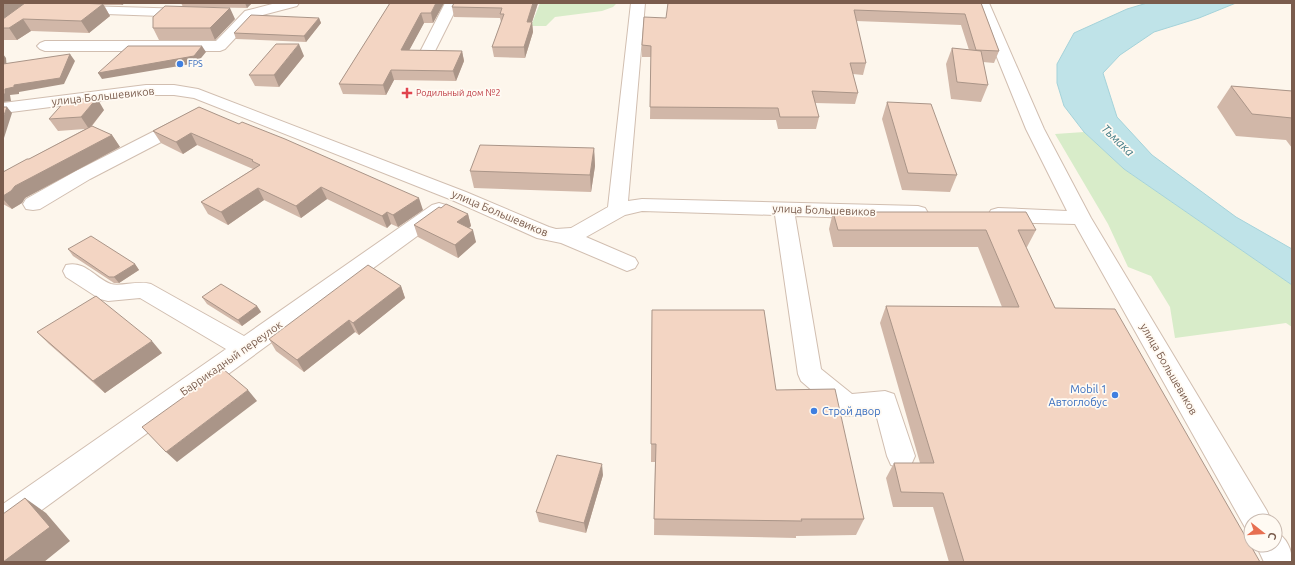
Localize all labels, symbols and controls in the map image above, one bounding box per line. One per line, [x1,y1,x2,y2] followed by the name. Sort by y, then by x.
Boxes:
[175,59,185,69] marker: FPS
[188,59,203,69] place label: FPS
[51,85,155,107] street label: улица Большевиков
[401,87,413,99] marker: Родильный дом №2
[416,88,501,98] place label: Родильный дом №2
[1099,122,1137,159] water label: Тьмака
[450,187,550,239] street label: улица Большевиков
[772,202,876,218] street label: улица Большевиков
[178,318,285,398] street label: Баррикадный переулок
[1138,321,1200,417] street label: улица Большевиков
[1049,383,1107,408] place label: Mobil 1 Автоглобус
[1110,390,1120,400] marker: Mobil 1 Автоглобус
[822,405,881,417] place label: Строй двор
[809,406,819,416] marker: Строй двор
[1243,513,1283,553] north arrow
[1266,531,1279,541] text: С

